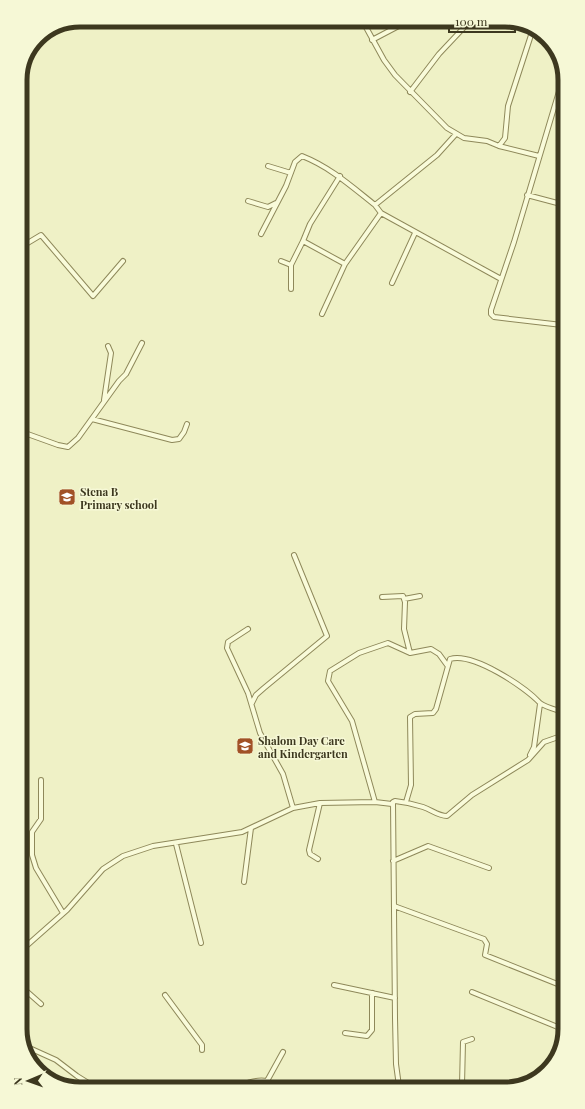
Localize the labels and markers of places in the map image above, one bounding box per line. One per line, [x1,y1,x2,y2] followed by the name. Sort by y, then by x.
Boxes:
[80,484,158,512] place label: Stena B Primary school
[57,487,77,507] school or university icon: Stena B Primary school
[258,733,348,761] place label: Shalom Day Care and Kindergarten
[235,736,255,756] school or university icon: Shalom Day Care and Kindergarten

